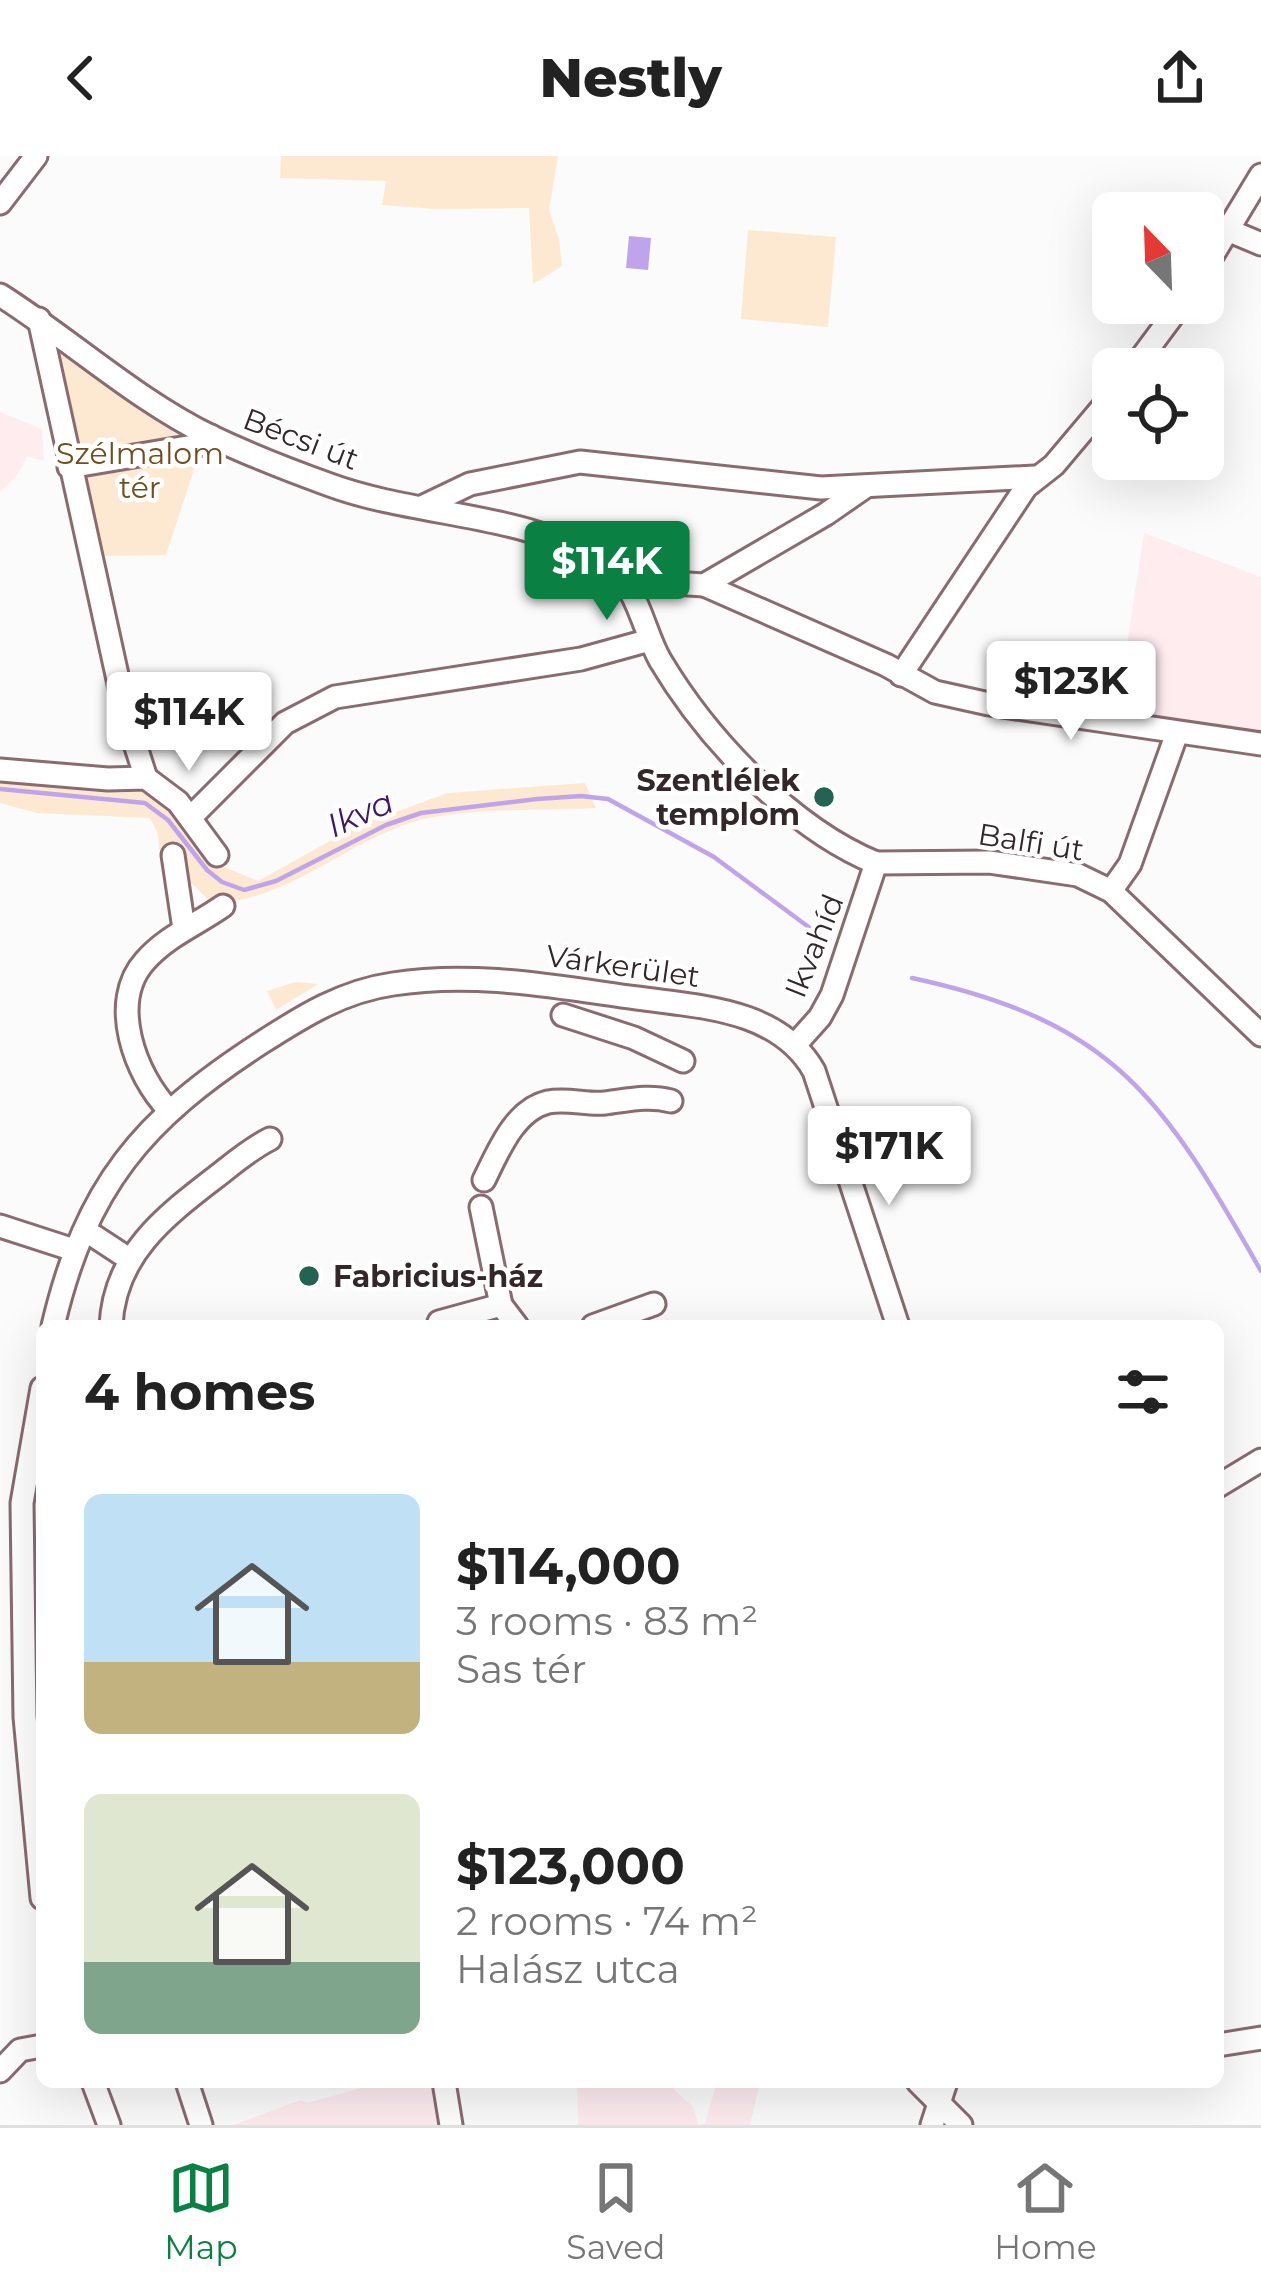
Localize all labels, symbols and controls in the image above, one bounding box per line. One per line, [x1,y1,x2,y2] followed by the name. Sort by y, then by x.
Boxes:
[48,45,114,111] icon: back
[539,45,722,111] text: Nestly
[1147,45,1213,111] icon: share
[1092,192,1224,324] north arrow
[1092,192,1224,480] map controls
[1092,348,1224,480] button: locate
[238,400,364,478] street label: Bécsi út
[56,435,224,506] park label: Szélmalom tér
[523,521,691,623] pin: $114K
[552,536,662,584] text: $114K
[987,641,1155,743] pin: $123K
[1014,656,1128,704] text: $123K
[105,672,273,774] pin: $114K
[134,687,244,735] text: $114K
[636,762,800,833] place label: Szentlélek templom
[321,781,399,845] water label: Ikva
[811,784,837,810] marker: Szentlélek templom
[975,815,1087,869] street label: Balfi út
[777,889,851,1003] street label: Ikvahíd
[544,937,702,995] street label: Várkerület
[805,1106,973,1208] pin: $171K
[835,1121,943,1169] text: $171K
[333,1258,543,1295] place label: Fabricius-ház
[296,1263,322,1289] marker: Fabricius-ház
[1110,1359,1176,1425] icon: filters
[84,1361,315,1423] text: 4 homes
[456,1535,681,1597] text: $114,000
[180,1542,324,1686] icon: home
[456,1597,758,1645] text: 3 rooms · 83 m²
[456,1645,587,1693] text: Sas tér
[456,1835,685,1897] text: $123,000
[180,1842,324,1986] icon: home
[456,1897,758,1945] text: 2 rooms · 74 m²
[456,1945,680,1993] text: Halász utca
[164,2155,238,2267] tab: Map
[566,2155,666,2267] tab: Saved
[994,2155,1097,2267] tab: Home

